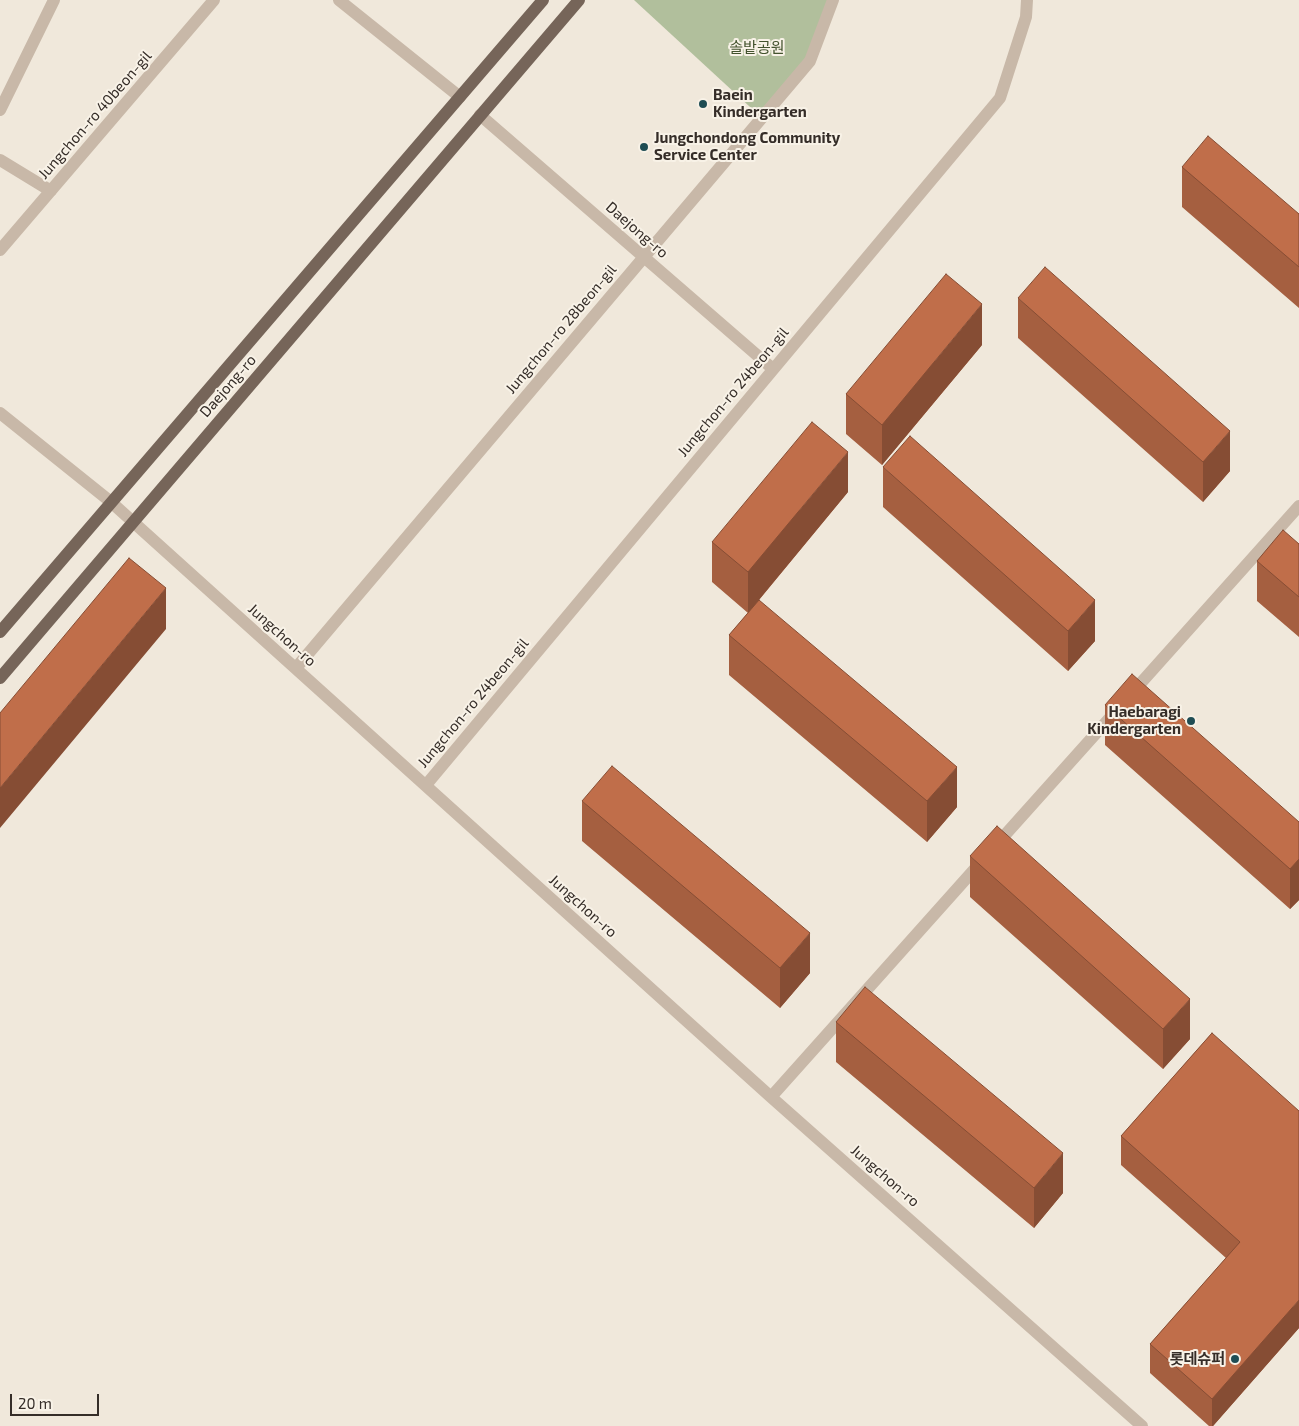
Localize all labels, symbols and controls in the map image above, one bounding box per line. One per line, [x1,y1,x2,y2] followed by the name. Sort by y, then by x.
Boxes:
[729,39,785,57] park label: 솔밭공원
[34,47,156,183] street label: Jungchon-ro 40beon-gil
[713,86,807,121] place label: Baein Kindergarten
[697,98,709,110] marker: Baein Kindergarten
[654,129,840,164] place label: Jungchondong Community Service Center
[638,141,650,153] marker: Jungchondong Community Service Center
[602,198,672,262] street label: Daejong-ro
[502,261,620,397] street label: Jungchon-ro 28beon-gil
[674,324,792,460] street label: Jungchon-ro 24beon-gil
[196,351,260,421] street label: Daejong-ro
[244,600,320,670] street label: Jungchon-ro
[414,635,532,771] street label: Jungchon-ro 24beon-gil
[1087,703,1181,738] place label: Haebaragi Kindergarten
[1185,715,1197,727] marker: Haebaragi Kindergarten
[545,871,621,941] street label: Jungchon-ro
[847,1141,923,1211] street label: Jungchon-ro
[1170,1350,1225,1368] place label: 롯데슈퍼
[1229,1353,1241,1365] marker: 롯데슈퍼
[12,1384,101,1416] scale bar
[18,1394,52,1412] text: 20 m

